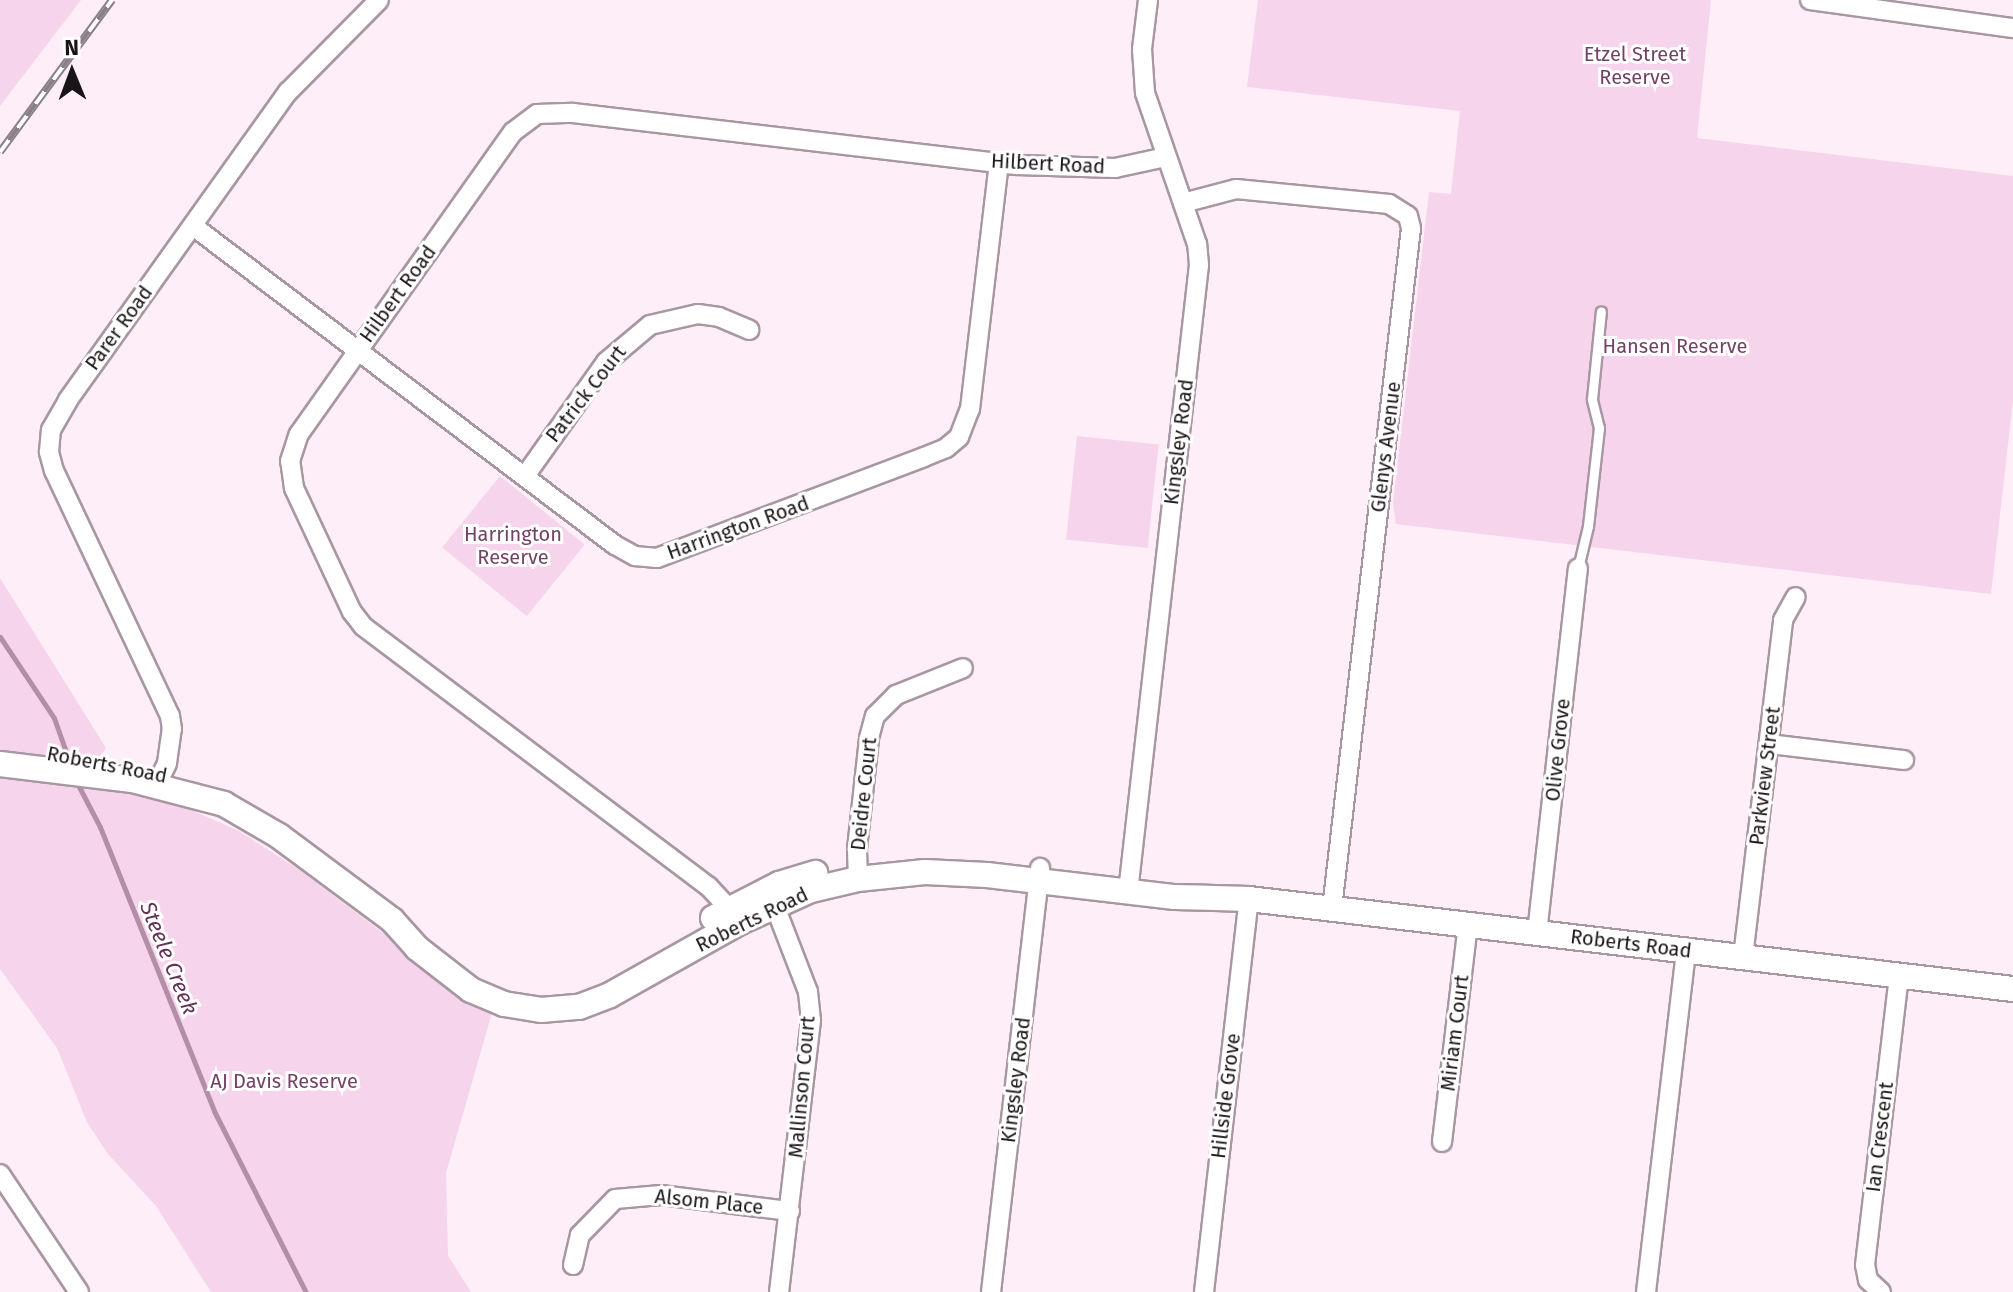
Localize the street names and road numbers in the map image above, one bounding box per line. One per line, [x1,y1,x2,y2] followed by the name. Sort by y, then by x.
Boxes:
[990,149,1106,179] street label: Hilbert Road
[355,241,441,347] street label: Hilbert Road
[80,281,158,375] street label: Parer Road
[541,341,631,447] street label: Patrick Court
[1159,378,1199,506] street label: Kingsley Road
[1366,380,1406,514] street label: Glenys Avenue
[664,491,812,565] street label: Harrington Road
[1541,697,1575,803] street label: Olive Grove
[1745,705,1785,847] street label: Parkview Street
[846,736,882,852] street label: Deidre Court
[45,742,169,788] street label: Roberts Road
[692,882,812,958] street label: Roberts Road
[1569,925,1693,963] street label: Roberts Road
[1436,974,1474,1092] street label: Miriam Court
[784,1015,820,1159] street label: Mallinson Court
[996,1016,1036,1144] street label: Kingsley Road
[1206,1032,1246,1160] street label: Hillside Grove
[1861,1080,1899,1194] street label: Ian Crescent
[654,1184,764,1220] street label: Alsom Place

